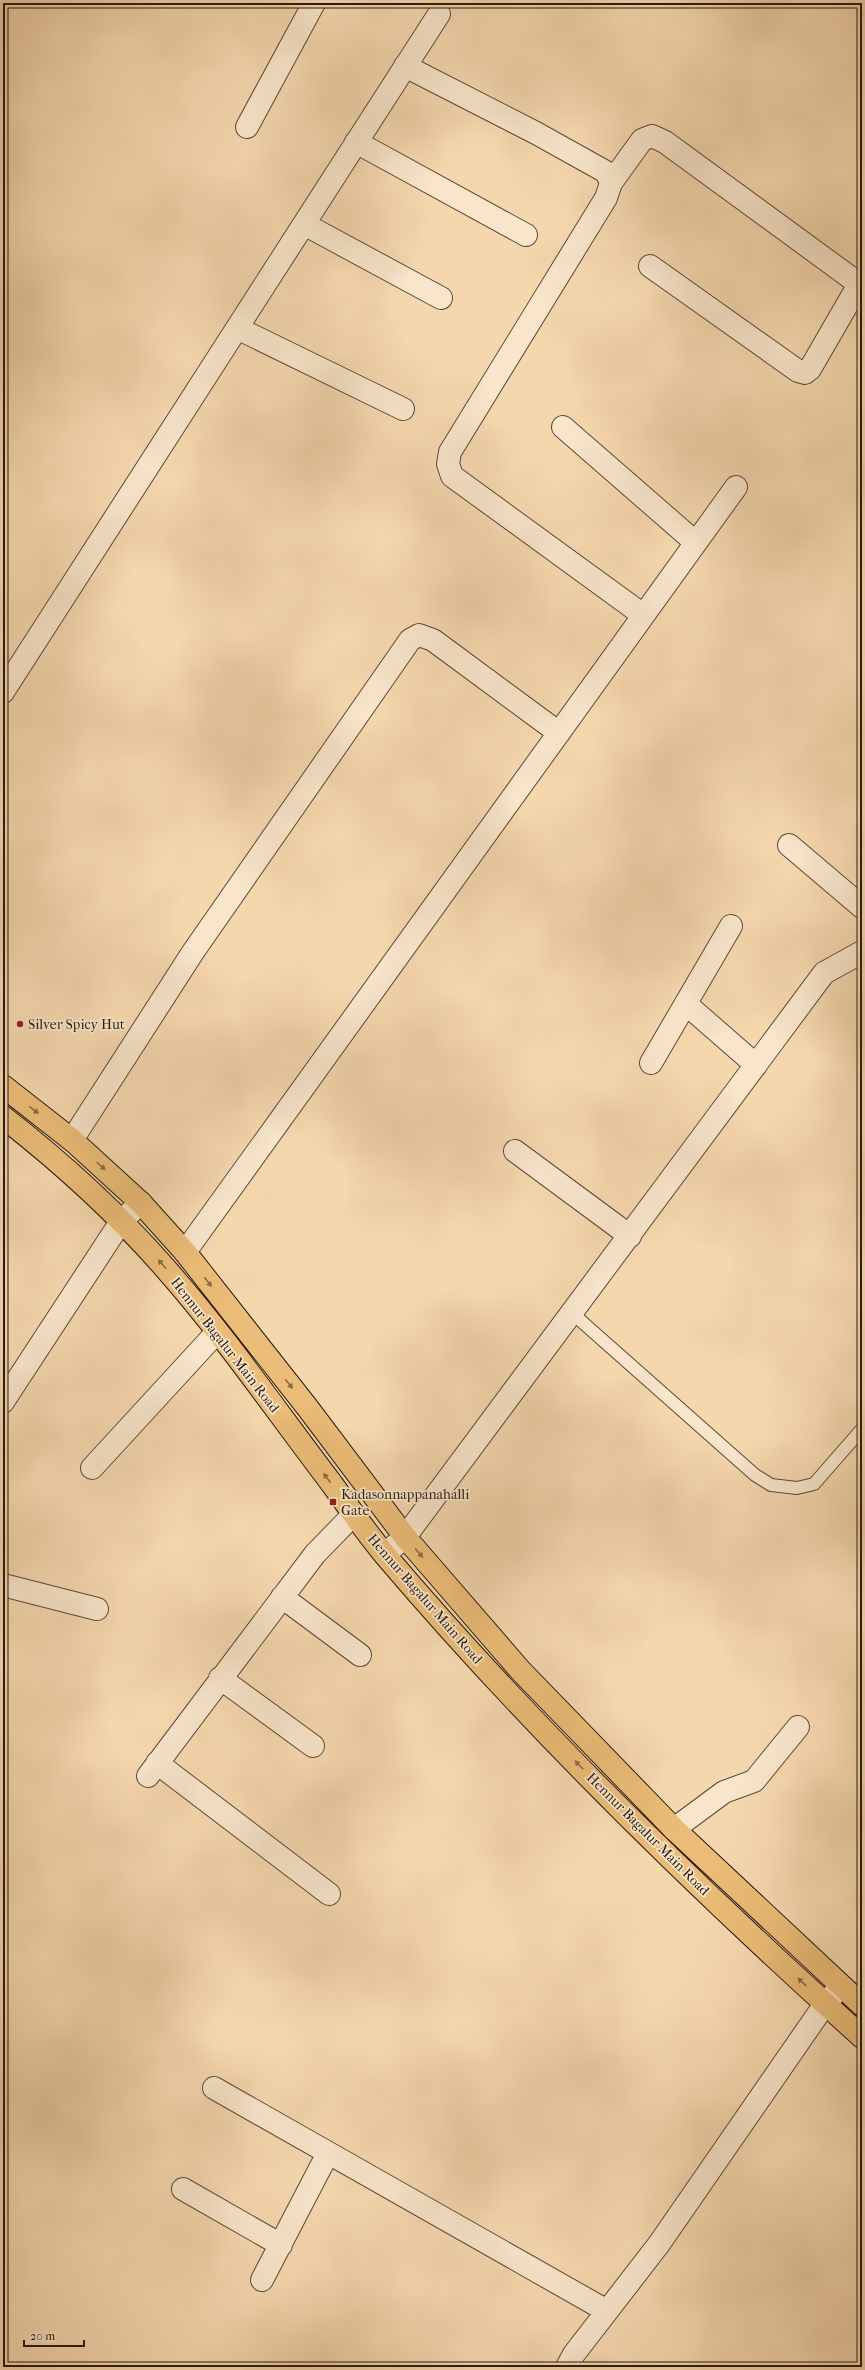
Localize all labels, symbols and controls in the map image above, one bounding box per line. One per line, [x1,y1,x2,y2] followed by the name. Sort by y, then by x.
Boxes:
[28,1016,125,1033] place label: Silver Spicy Hut
[15,1019,25,1029] marker: Silver Spicy Hut
[28,1106,39,1114] one-way arrow
[96,1161,106,1171] one-way arrow
[157,1259,166,1270] one-way arrow
[167,1274,283,1416] street label: Hennur Bagalur Main Road
[204,1276,213,1287] one-way arrow
[284,1378,293,1389] one-way arrow
[323,1472,331,1483] one-way arrow
[341,1486,469,1519] place label: Kadasonnappanahalli Gate
[328,1497,338,1507] marker: Kadasonnappanahalli Gate
[364,1531,486,1668] street label: Hennur Bagalur Main Road
[414,1548,423,1559] one-way arrow
[574,1760,583,1770] one-way arrow
[583,1769,713,1899] street label: Hennur Bagalur Main Road
[797,1977,807,1987] one-way arrow
[24,2322,84,2348] scale bar
[30,2329,55,2343] text: 20 m

